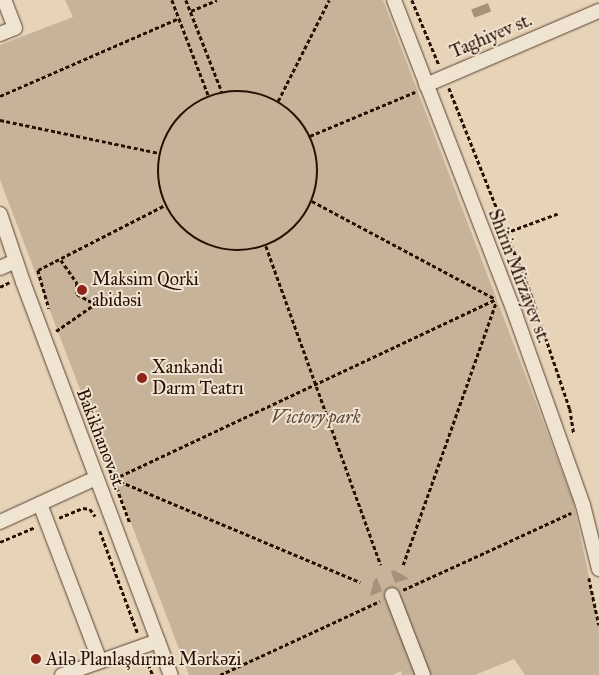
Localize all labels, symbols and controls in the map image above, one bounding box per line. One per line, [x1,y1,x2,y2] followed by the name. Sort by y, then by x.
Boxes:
[447,9,535,63] street label: Taghiyev st.
[484,206,554,346] street label: Shirin Mirzayev st.
[92,269,199,312] place label: Maksim Qorki abidəsi
[76,284,88,296] marker: Maksim Qorki abidəsi
[152,357,244,399] place label: Xankəndi Darm Teatrı
[136,372,148,384] marker: Xankəndi Darm Teatrı
[72,385,130,493] street label: Bakikhanov st.
[271,406,361,428] park label: Victory park
[46,648,241,670] place label: Ailə Planlaşdırma Mərkəzi
[30,653,42,665] marker: Ailə Planlaşdırma Mərkəzi

